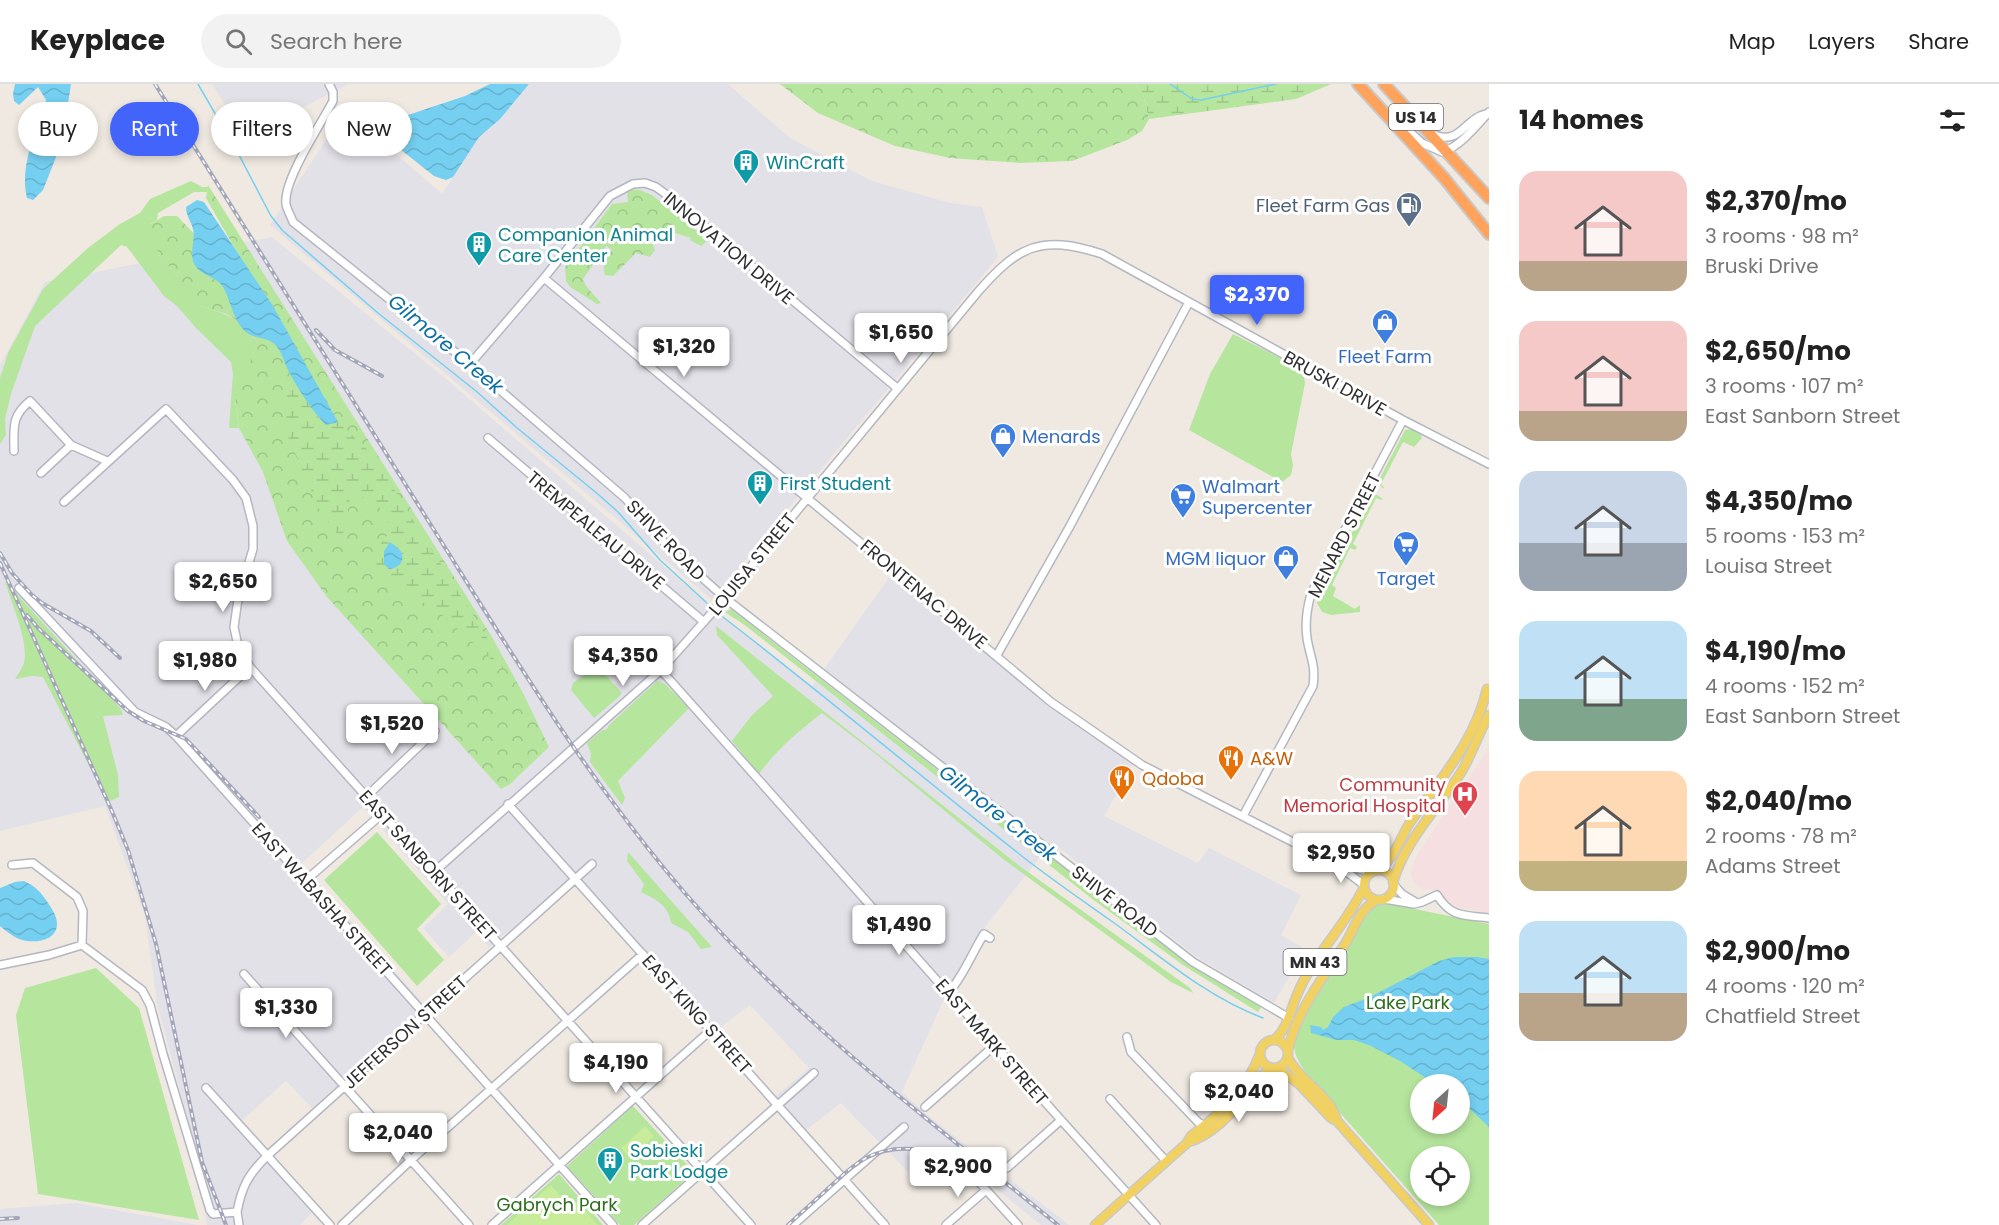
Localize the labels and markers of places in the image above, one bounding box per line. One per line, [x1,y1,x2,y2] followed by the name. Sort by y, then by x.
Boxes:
[731,147,761,185] building icon: WinCraft
[766,150,845,175] place label: WinCraft
[1394,190,1424,228] fuel station icon: Fleet Farm Gas
[1256,193,1390,218] place label: Fleet Farm Gas
[498,222,673,268] place label: Companion Animal Care Center
[464,229,494,267] building icon: Companion Animal Care Center
[1208,275,1306,326] pin: $2,370
[1370,307,1400,345] shop icon: Fleet Farm
[852,313,950,364] pin: $1,650
[635,327,733,378] pin: $1,320
[1338,344,1432,369] place label: Fleet Farm
[988,421,1018,459] shop icon: Menards
[1022,424,1101,449] place label: Menards
[745,468,775,506] building icon: First Student
[780,471,891,496] place label: First Student
[1202,474,1312,520] place label: Walmart Supercenter
[1168,481,1198,519] supermarket icon: Walmart Supercenter
[1391,529,1421,567] supermarket icon: Target
[1271,543,1301,581] shop icon: MGM liquor
[1165,546,1266,571] place label: MGM liquor
[174,562,272,613] pin: $2,650
[1377,566,1435,591] place label: Target
[574,636,672,687] pin: $4,350
[156,641,254,692] pin: $1,980
[343,704,441,755] pin: $1,520
[1216,743,1246,781] restaurant icon: A&W
[1250,746,1293,771] place label: A&W
[1107,763,1137,801] restaurant icon: Qdoba
[1142,766,1204,791] place label: Qdoba
[1284,772,1446,818] place label: Community Memorial Hospital
[1450,779,1480,817] hospital icon: Community Memorial Hospital
[1292,833,1390,884] pin: $2,950
[850,905,948,956] pin: $1,490
[237,988,335,1039] pin: $1,330
[567,1043,665,1094] pin: $4,190
[1190,1072,1288,1123] pin: $2,040
[349,1113,447,1164] pin: $2,040
[630,1138,728,1184] place label: Sobieski Park Lodge
[595,1145,625,1183] building icon: Sobieski Park Lodge
[909,1147,1007,1198] pin: $2,900

